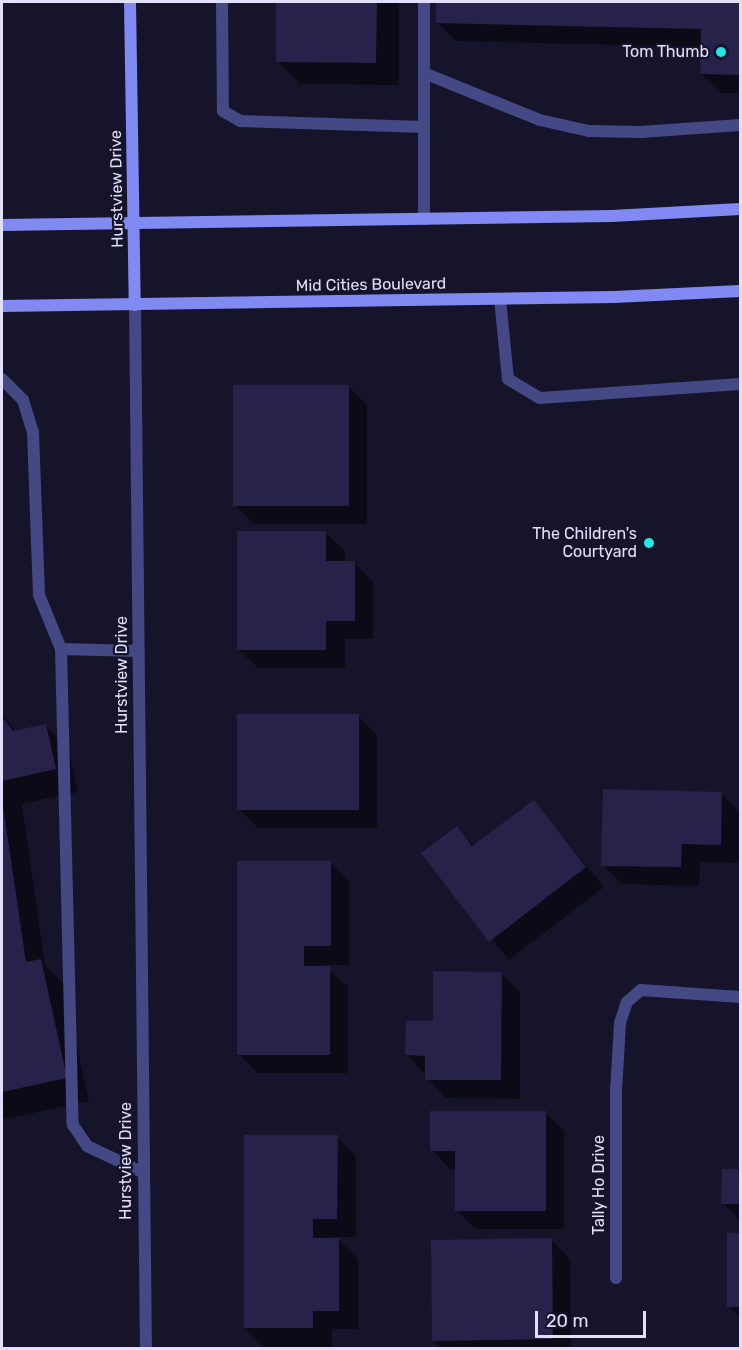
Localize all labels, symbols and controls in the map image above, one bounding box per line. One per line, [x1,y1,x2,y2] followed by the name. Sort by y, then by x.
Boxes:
[622,42,709,62] place label: Tom Thumb
[714,45,728,59] marker: Tom Thumb
[106,130,128,248] street label: Hurstview Drive
[296,274,446,296] street label: Mid Cities Boulevard
[532,524,637,562] place label: The Children's Courtyard
[642,536,656,550] marker: The Children's Courtyard
[112,616,132,734] street label: Hurstview Drive
[116,1102,136,1220] street label: Hurstview Drive
[589,1135,609,1235] street label: Tally Ho Drive
[538,1299,649,1337] scale bar
[546,1310,588,1332] text: 20 m

